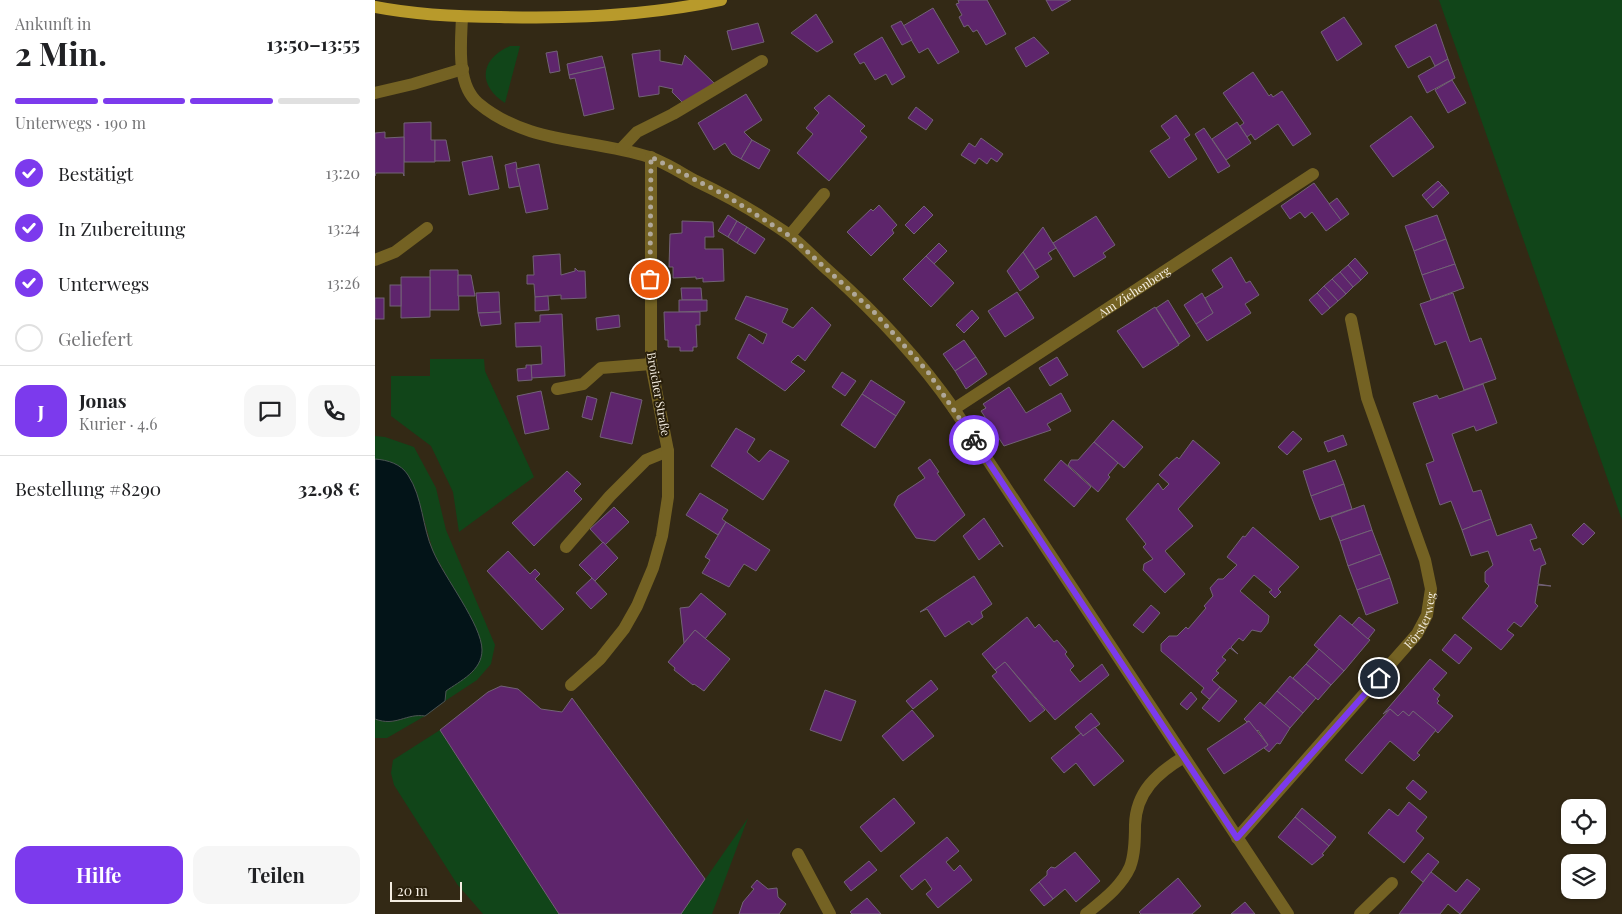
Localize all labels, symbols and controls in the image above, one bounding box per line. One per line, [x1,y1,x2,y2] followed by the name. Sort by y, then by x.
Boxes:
[15,13,91,34] text: Ankunft in
[266,30,360,56] text: 13:50–13:55
[15,31,107,74] text: 2 Min.
[15,112,146,133] text: Unterwegs · 190 m
[15,159,43,187] icon: check
[58,160,133,186] text: Bestätigt
[326,162,360,183] text: 13:20
[15,214,43,242] icon: check
[58,215,185,241] text: In Zubereitung
[327,217,360,238] text: 13:24
[629,258,671,300] pin
[1094,262,1173,321] street label: Am Ziehenberg
[636,265,664,293] icon: bag
[15,269,43,297] icon: check
[58,270,149,296] text: Unterwegs
[327,272,360,293] text: 13:26
[58,325,132,351] text: Geliefert
[644,351,674,437] street label: Broicher Straße
[244,385,296,437] button: chat
[308,385,360,437] button: phone
[79,387,127,413] text: Jonas
[38,398,44,424] text: J
[79,413,158,434] text: Kurier · 4.6
[949,415,999,465] courier
[960,426,988,454] icon: bike
[15,475,161,501] text: Bestellung #8290
[298,475,360,501] text: 32.98 €
[1400,590,1439,652] street label: Försterweg
[1358,657,1400,699] pin
[1365,664,1393,692] icon: home
[1561,799,1606,899] map controls
[1561,799,1606,844] button: locate
[15,846,183,904] button: Hilfe
[193,846,360,904] button: Teilen
[1561,854,1606,899] button: layers
[390,879,463,902] scale bar
[397,881,428,900] text: 20 m

